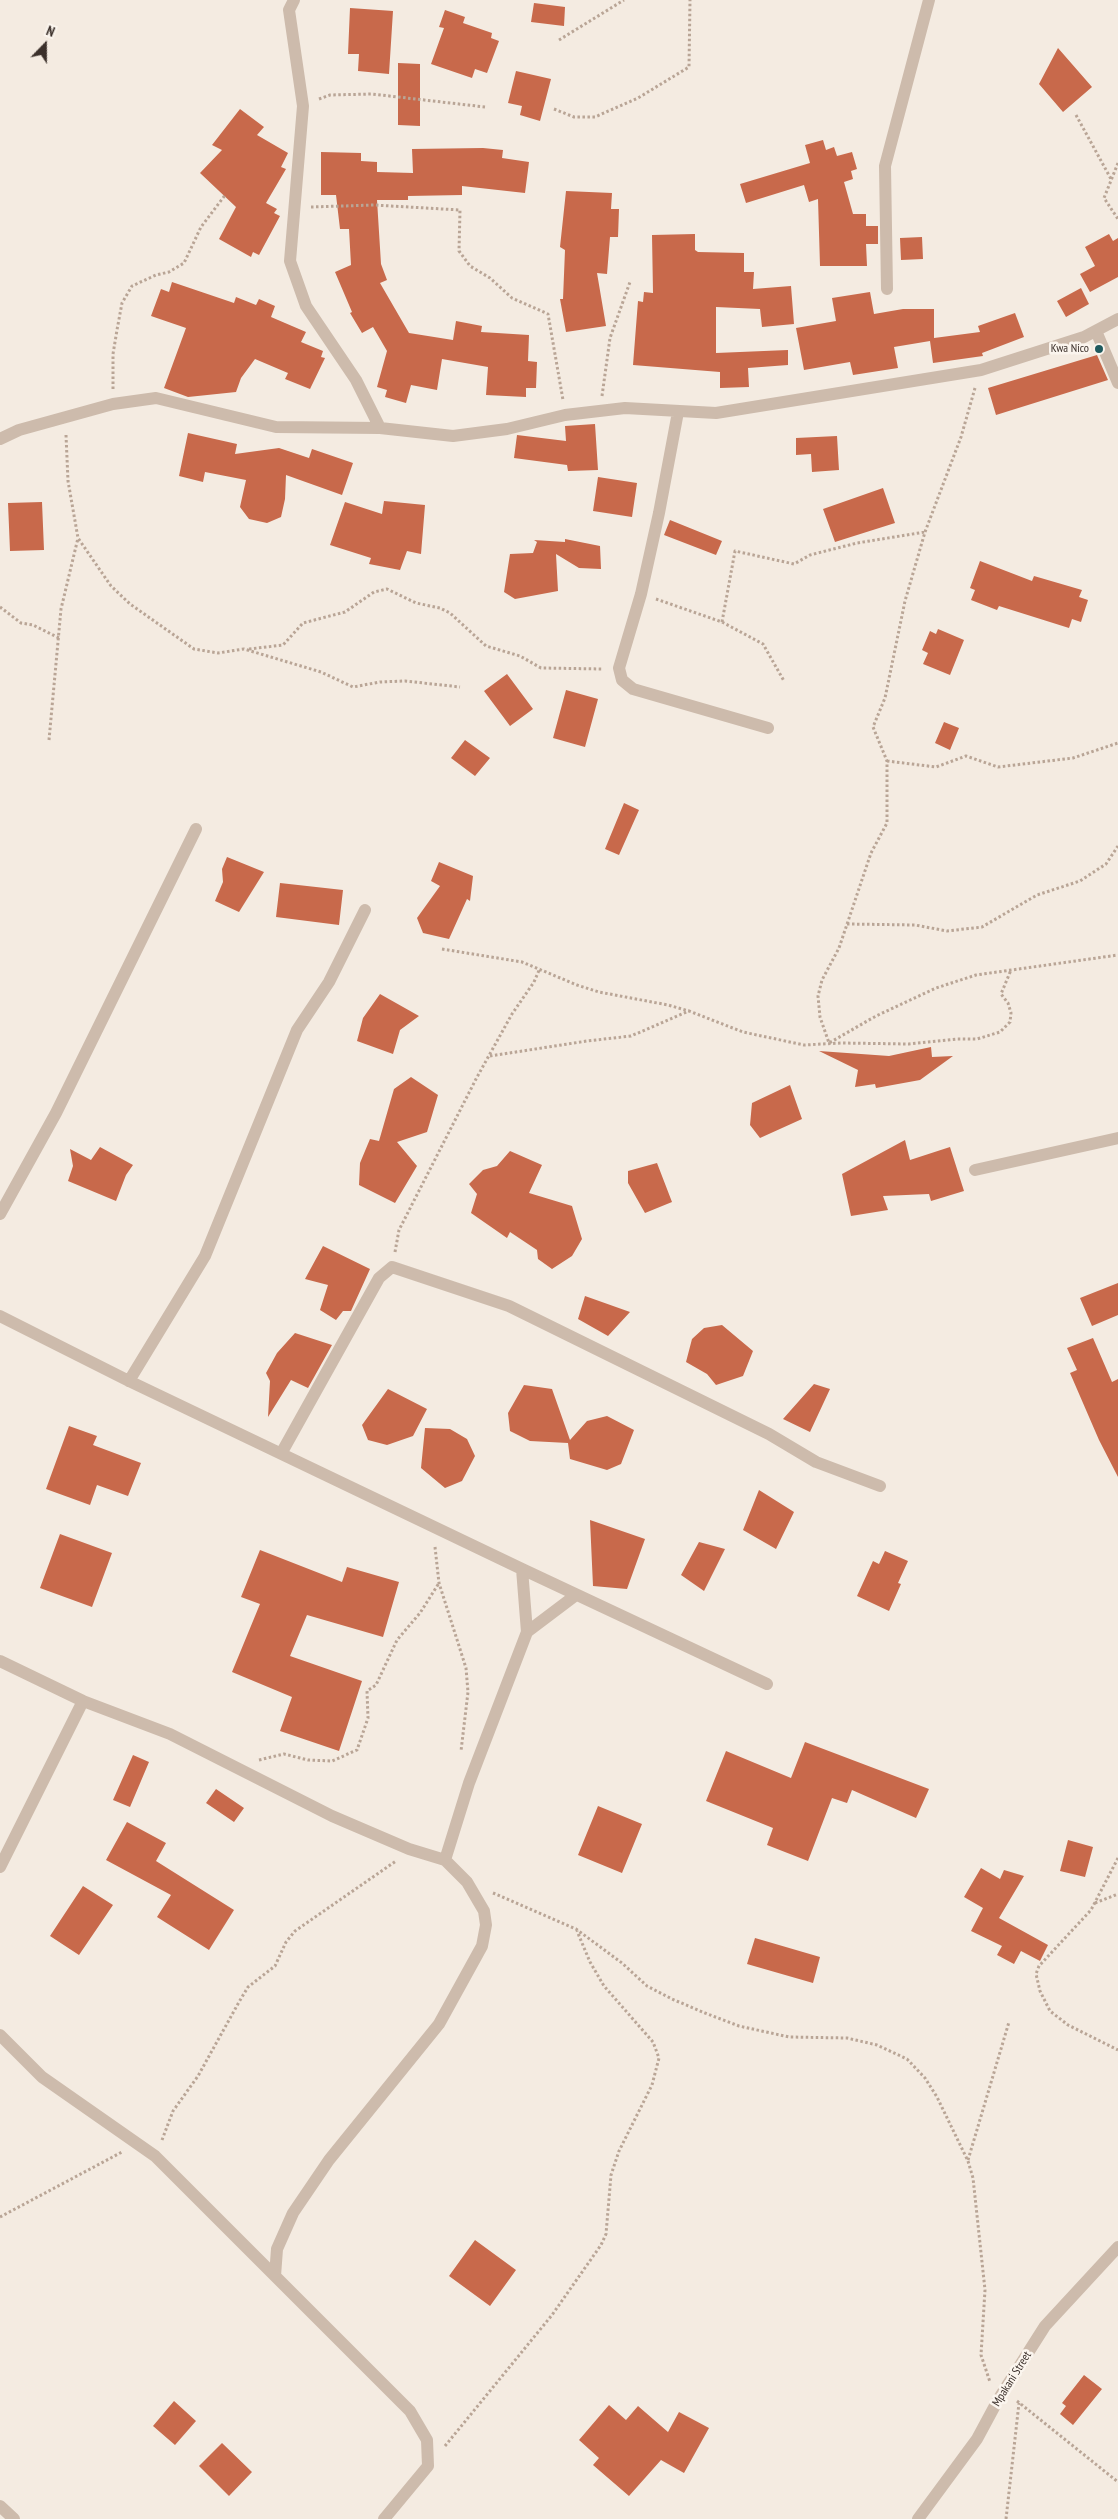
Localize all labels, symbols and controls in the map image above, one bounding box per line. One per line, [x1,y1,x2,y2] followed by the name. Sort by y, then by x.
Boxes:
[20,20,70,70] north arrow
[44,21,57,41] text: N
[1051,342,1089,356] place label: Kwa Nico
[1093,343,1105,355] marker: Kwa Nico
[989,2349,1035,2409] street label: Mpakani Street

